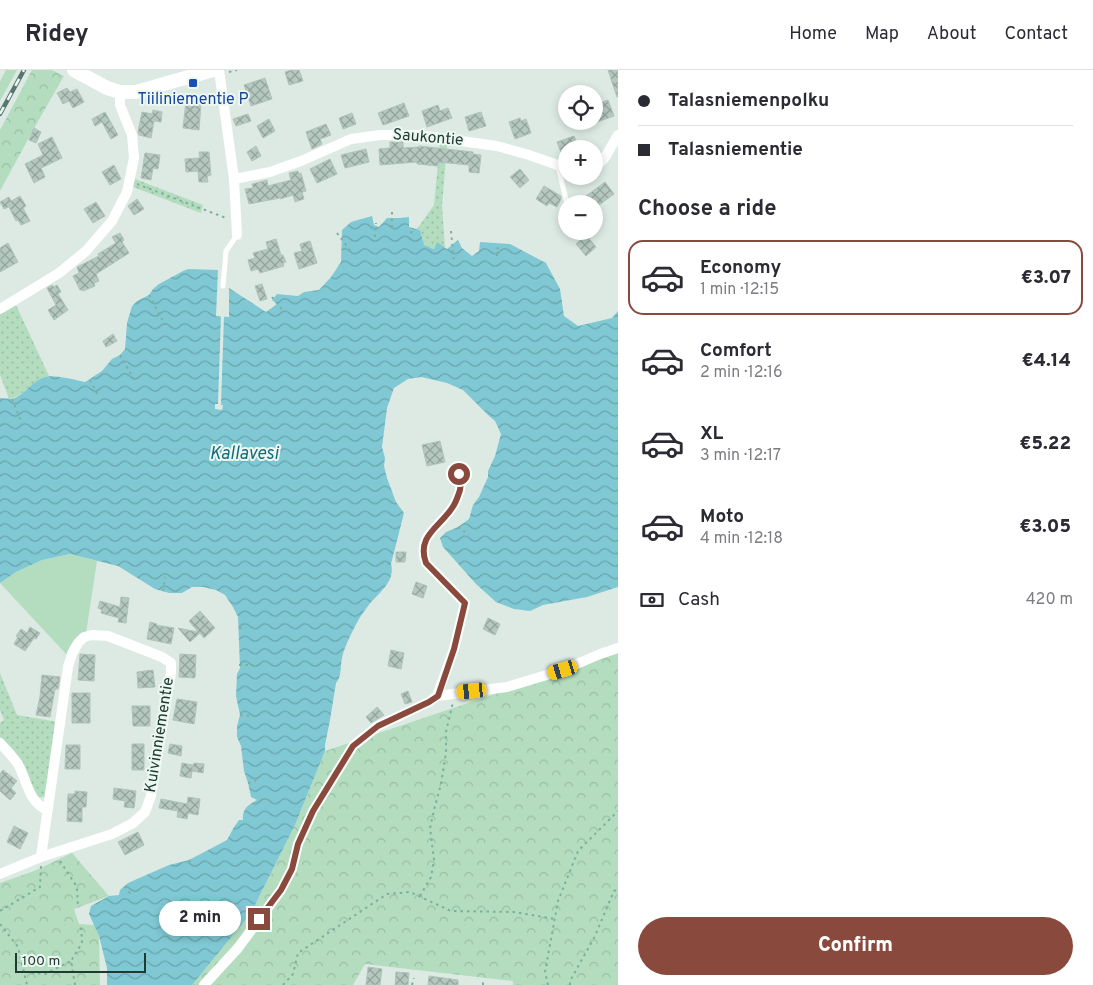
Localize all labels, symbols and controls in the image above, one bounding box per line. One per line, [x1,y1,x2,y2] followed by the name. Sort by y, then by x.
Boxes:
[25,20,89,50] text: Ridey
[789,23,837,46] text: Home
[865,23,899,46] text: Map
[927,23,976,46] text: About
[1004,23,1068,46] text: Contact
[187,77,199,89] marker: Tiiliniementie P
[558,85,603,240] map controls
[558,85,603,130] button: locate
[668,89,829,113] text: Talasniemenpolku
[137,90,249,110] place label: Tiiliniementie P
[392,125,464,151] street label: Saukontie
[668,138,803,162] text: Talasniementie
[558,140,603,185] button: +
[558,195,603,240] button: −
[638,196,776,223] text: Choose a ride
[640,255,685,300] icon: car
[700,256,781,280] text: Economy
[1021,266,1071,290] text: €3.07
[700,280,779,300] text: 1 min · 12:15
[640,338,685,383] icon: car
[700,339,772,363] text: Comfort
[1022,349,1071,373] text: €4.14
[700,363,783,383] text: 2 min · 12:16
[640,421,685,466] icon: car
[700,422,723,446] text: XL
[1019,432,1071,456] text: €5.22
[210,443,280,466] water label: Kallavesi
[700,446,781,466] text: 3 min · 12:17
[448,463,470,485] route start
[640,504,685,549] icon: car
[700,505,744,529] text: Moto
[1019,515,1071,539] text: €3.05
[700,529,783,549] text: 4 min · 12:18
[638,586,666,614] icon: cash
[678,588,720,612] text: Cash
[1026,590,1073,610] text: 420 m
[546,658,579,682] car
[141,676,179,794] street label: Kuivinniementie
[456,682,487,700] car
[159,902,242,936] callout: 2 min
[179,908,221,928] text: 2 min
[248,908,270,930] route end
[638,917,1073,975] button: Confirm
[15,950,146,973] scale bar
[22,953,60,970] text: 100 m

